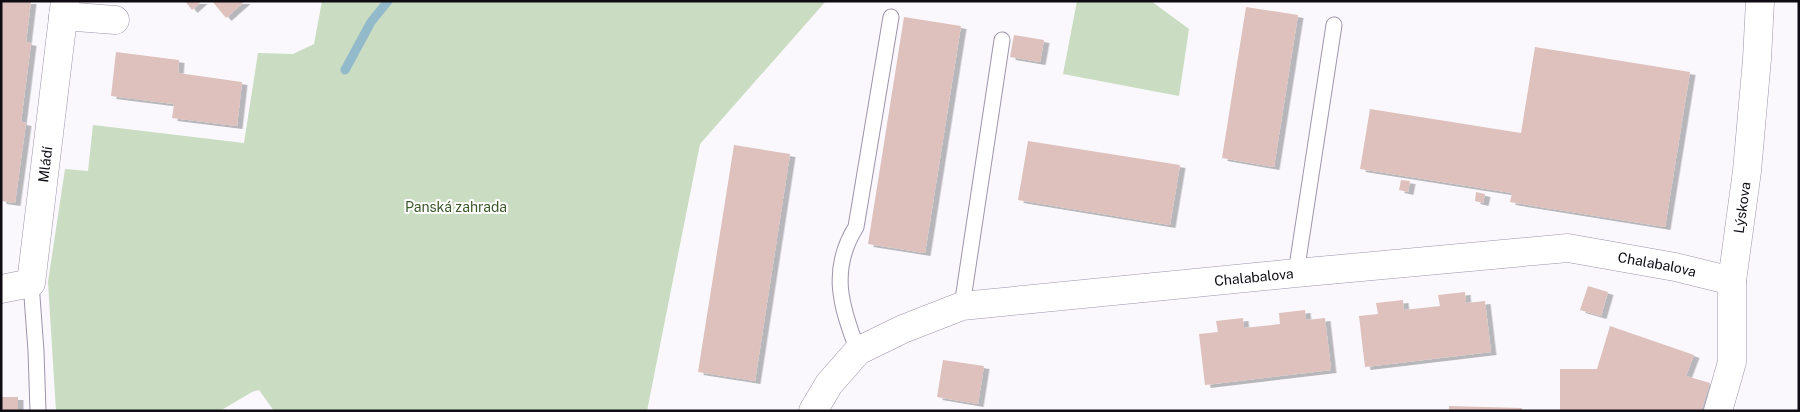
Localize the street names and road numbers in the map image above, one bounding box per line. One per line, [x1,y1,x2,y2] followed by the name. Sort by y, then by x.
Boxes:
[35,145,55,183] street label: Mládí
[1731,181,1753,234] street label: Lýskova
[1616,249,1698,280] street label: Chalabalova
[1213,265,1294,289] street label: Chalabalova

